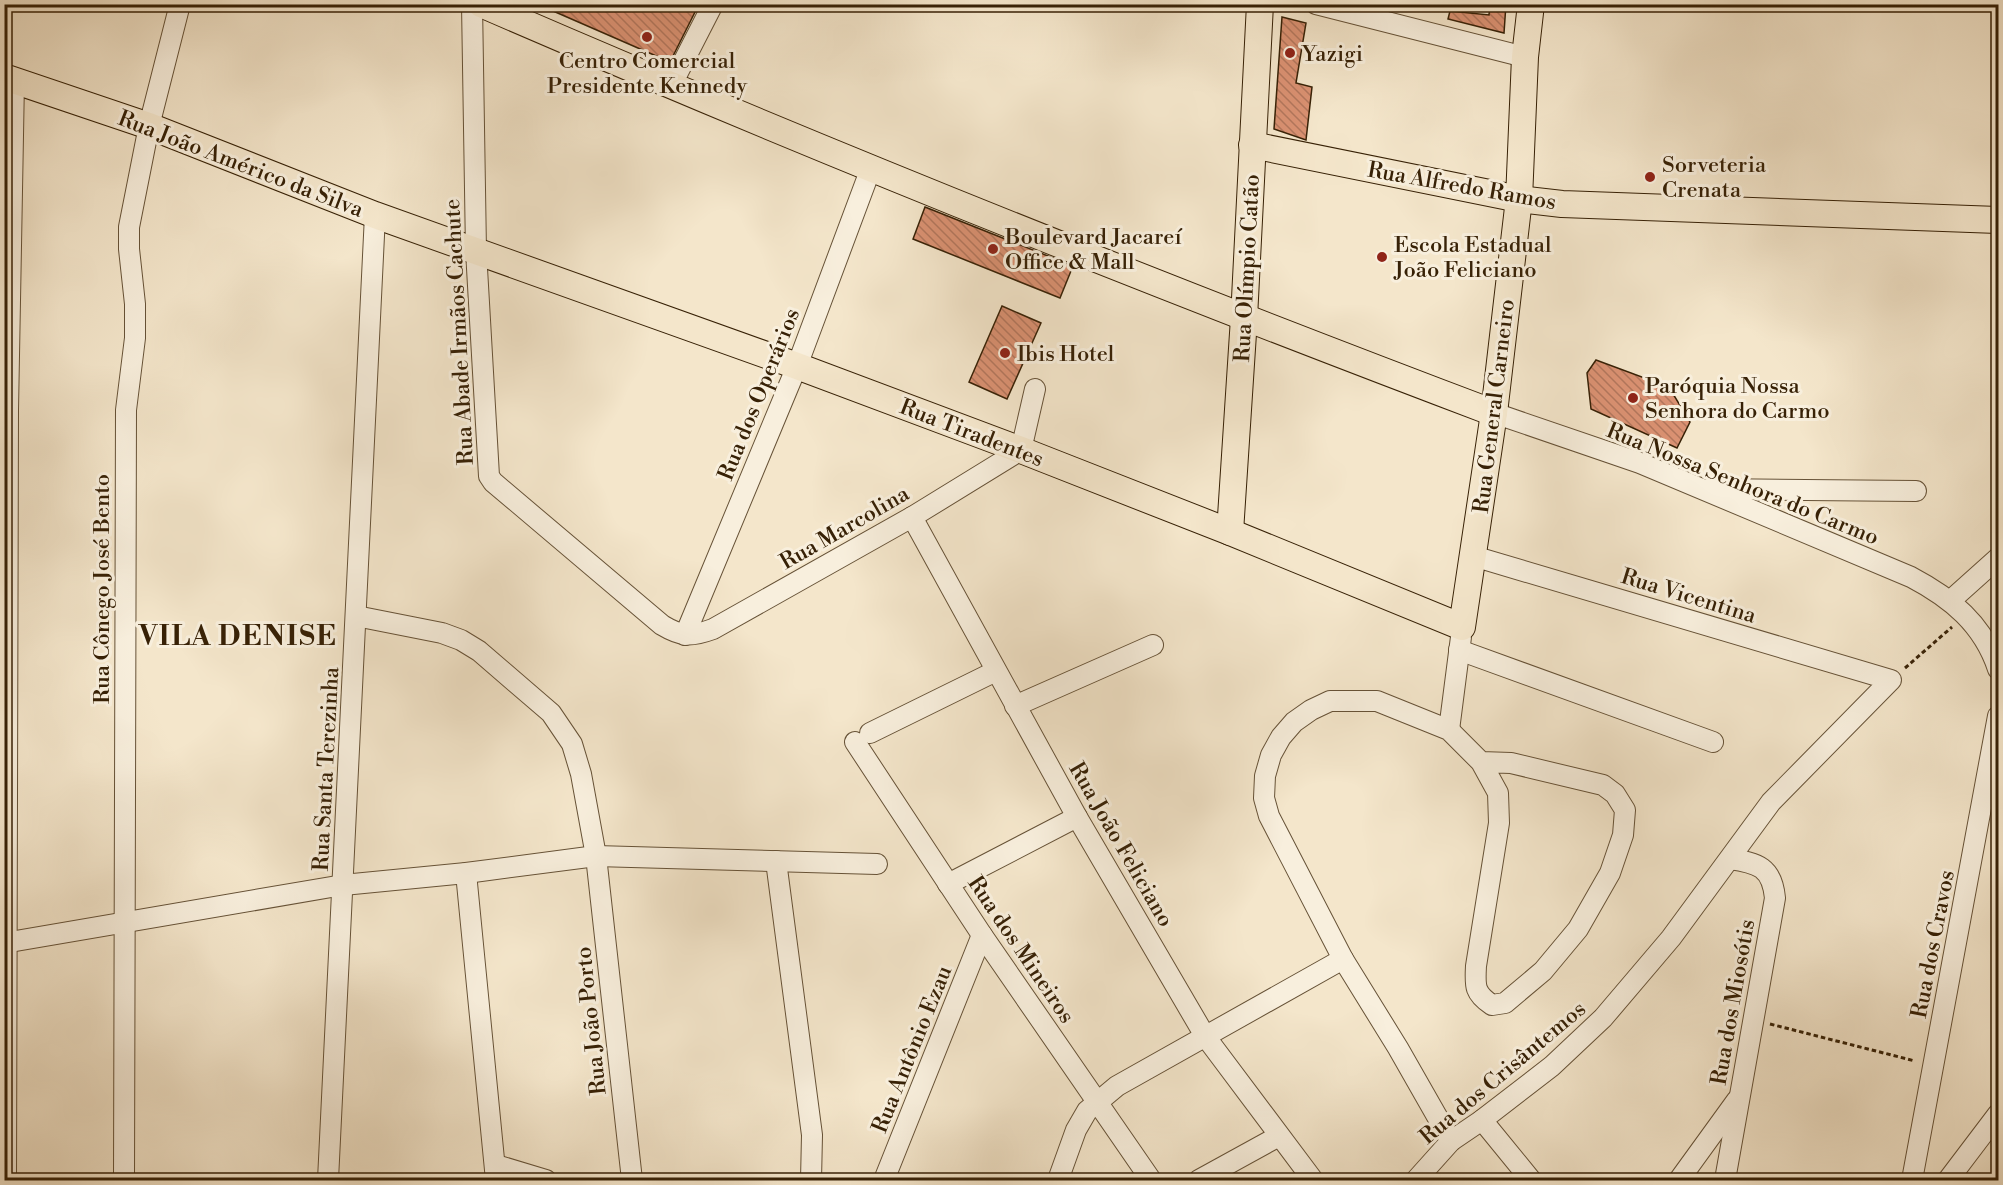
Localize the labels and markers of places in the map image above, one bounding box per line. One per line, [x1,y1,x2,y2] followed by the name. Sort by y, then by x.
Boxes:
[640,30,654,44] marker: Centro Comercial Presidente Kennedy
[1301,41,1363,68] place label: Yazigi
[1283,46,1297,60] marker: Yazigi
[547,48,747,100] place label: Centro Comercial Presidente Kennedy
[1662,152,1767,204] place label: Sorveteria Crenata
[1643,170,1657,184] marker: Sorveteria Crenata
[1004,224,1182,276] place label: Boulevard Jacareí Office & Mall
[1393,232,1552,284] place label: Escola Estadual João Feliciano
[986,242,1000,256] marker: Boulevard Jacareí Office & Mall
[1375,250,1389,264] marker: Escola Estadual João Feliciano
[1017,341,1115,368] place label: Ibis Hotel
[998,346,1012,360] marker: Ibis Hotel
[1645,373,1830,425] place label: Paróquia Nossa Senhora do Carmo
[1626,391,1640,405] marker: Paróquia Nossa Senhora do Carmo

